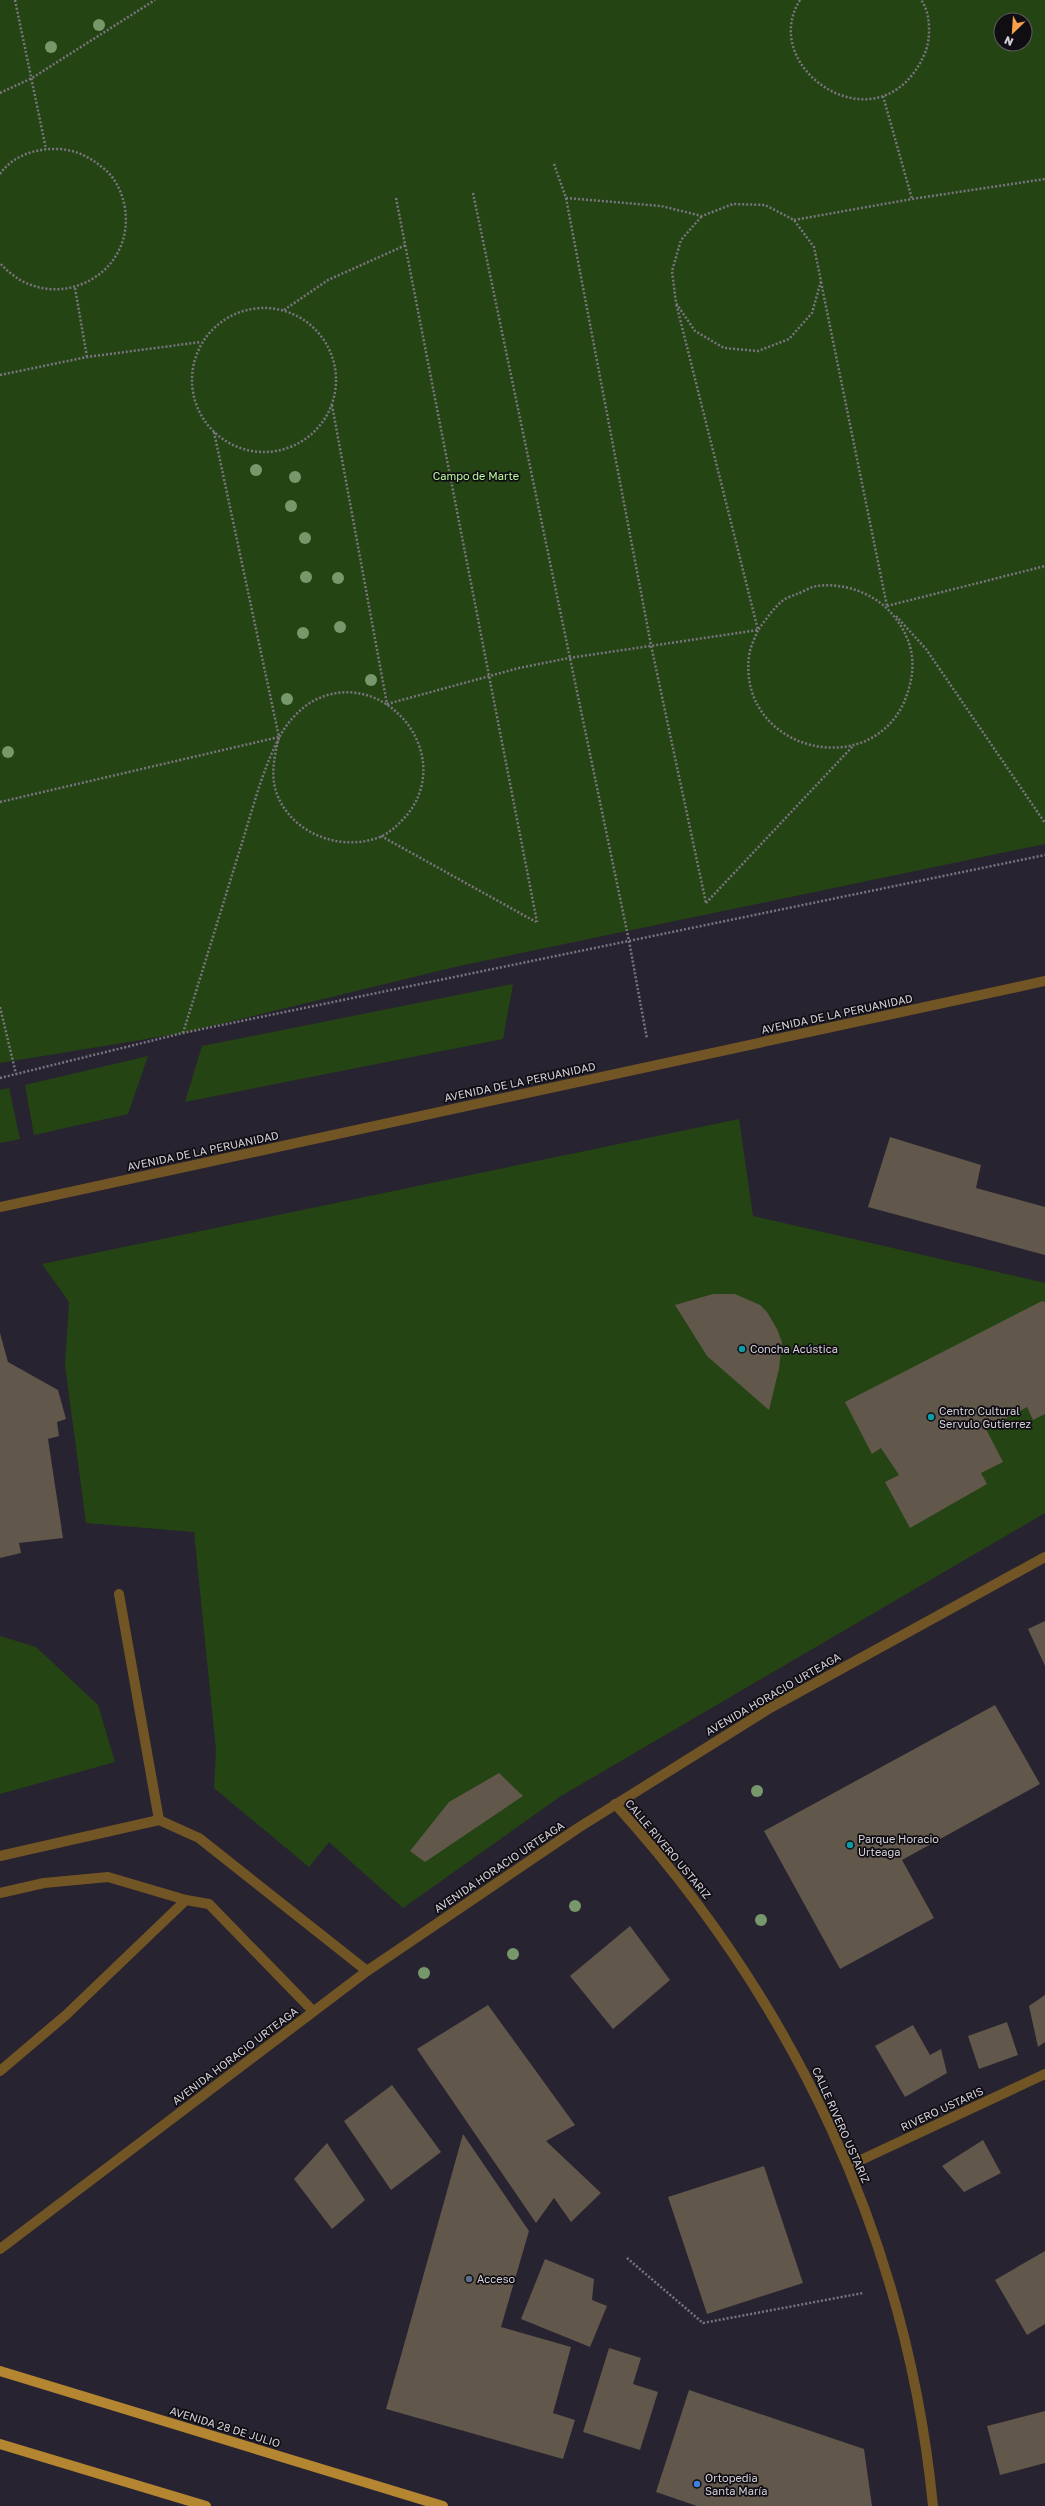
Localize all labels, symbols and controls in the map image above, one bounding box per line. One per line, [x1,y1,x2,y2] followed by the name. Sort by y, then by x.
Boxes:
[993,12,1033,52] north arrow
[1002,34,1015,49] text: N
[433,469,519,482] park label: Campo de Marte
[760,991,914,1036] street label: AVENIDA DE LA PERUANIDAD
[443,1059,597,1104] street label: AVENIDA DE LA PERUANIDAD
[126,1128,280,1173] street label: AVENIDA DE LA PERUANIDAD
[750,1342,838,1355] place label: Concha Acústica
[737,1344,747,1354] marker: Concha Acústica
[939,1404,1032,1430] place label: Centro Cultural Servulo Gutierrez
[926,1412,936,1422] marker: Centro Cultural Servulo Gutierrez
[703,1649,843,1738] street label: AVENIDA HORACIO URTEAGA
[623,1796,714,1901] street label: CALLE RIVERO USTARIZ
[431,1818,567,1915] street label: AVENIDA HORACIO URTEAGA
[858,1832,939,1858] place label: Parque Horacio Urteaga
[845,1840,855,1850] marker: Parque Horacio Urteaga
[169,2004,301,2107] street label: AVENIDA HORACIO URTEAGA
[810,2065,873,2185] street label: CALLE RIVERO USTARIZ
[898,2084,985,2133] street label: RIVERO USTARIS
[477,2272,515,2285] place label: Acceso
[464,2274,474,2284] marker: Acceso
[168,2404,282,2450] street label: AVENIDA 28 DE JULIO
[705,2471,767,2497] place label: Ortopedia Santa María
[692,2479,702,2489] marker: Ortopedia Santa María

